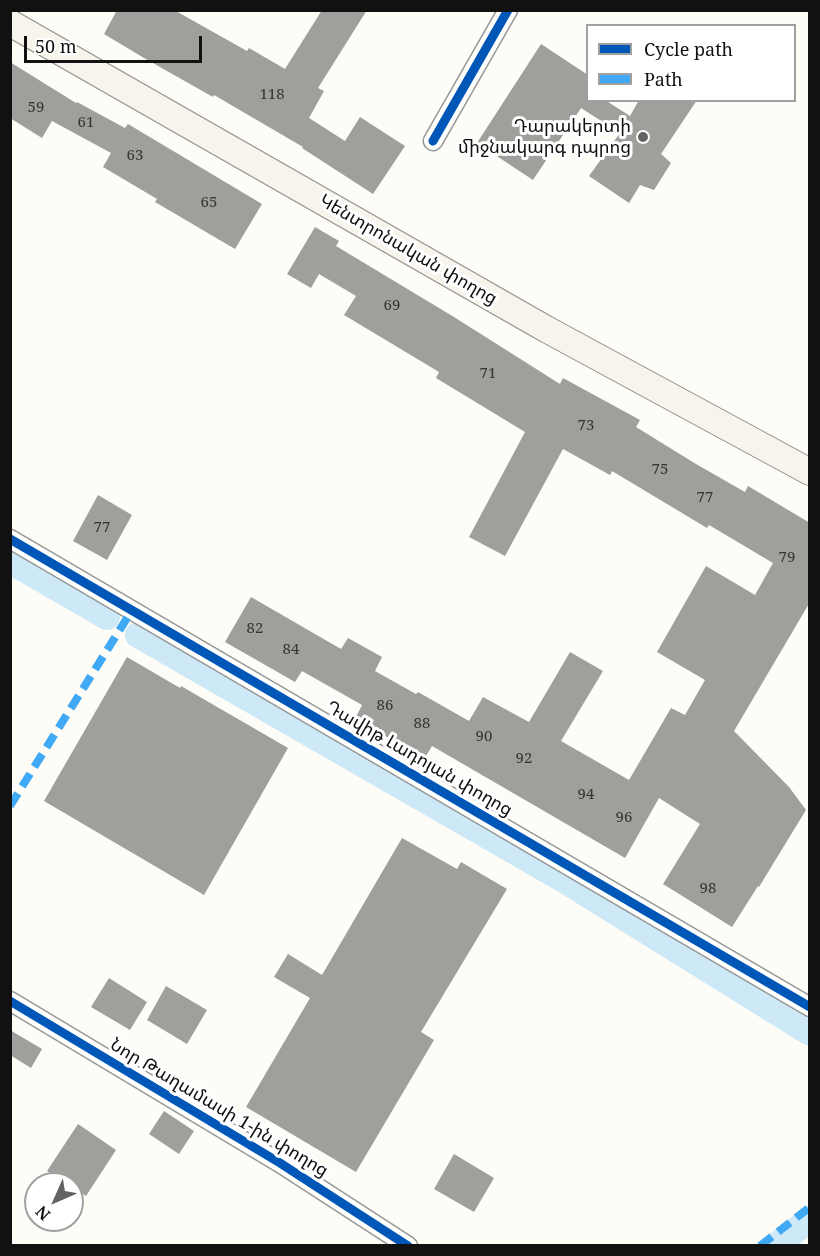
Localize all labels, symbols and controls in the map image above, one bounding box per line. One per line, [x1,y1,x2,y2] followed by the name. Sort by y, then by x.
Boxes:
[27,24,206,62] scale bar
[586,24,796,102] legend
[35,34,77,58] text: 50 m
[644,37,733,61] text: Cycle path
[644,67,683,91] text: Path
[259,86,285,104] house number: 118
[28,99,44,117] house number: 59
[78,114,94,132] house number: 61
[458,116,631,158] place label: Դարակերտի միջնակարգ դպրոց
[636,130,650,144] marker: Դարակերտի միջնակարգ դպրոց
[127,147,143,165] house number: 63
[315,190,501,310] street label: Կենտրոնական փողոց
[201,194,217,212] house number: 65
[384,297,400,315] house number: 69
[480,365,496,383] house number: 71
[578,417,594,435] house number: 73
[652,461,668,479] house number: 75
[697,489,713,507] house number: 77
[94,519,110,537] house number: 77
[779,549,795,567] house number: 79
[247,620,263,638] house number: 82
[283,641,299,659] house number: 84
[322,697,516,821] street label: Դավիթ Լադոյան փողոց
[377,697,393,715] house number: 86
[414,715,430,733] house number: 88
[476,728,492,746] house number: 90
[516,750,532,768] house number: 92
[578,786,594,804] house number: 94
[616,809,632,827] house number: 96
[700,880,716,898] house number: 98
[106,1034,332,1182] street label: Նոր Թաղամասի 1-ին փողոց
[24,1172,84,1232] north arrow
[30,1201,55,1226] text: N

